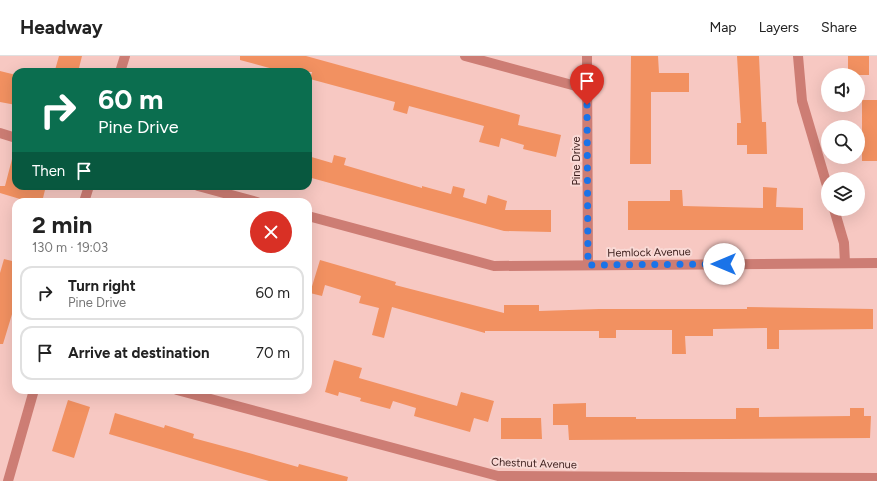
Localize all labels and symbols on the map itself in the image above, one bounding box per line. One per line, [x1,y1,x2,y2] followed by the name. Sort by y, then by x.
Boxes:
[570,64,604,105] pin
[570,136,583,186] street label: Pine Drive
[703,243,745,285] position arrow
[607,245,691,260] street label: Hemlock Avenue
[491,456,577,471] street label: Chestnut Avenue

